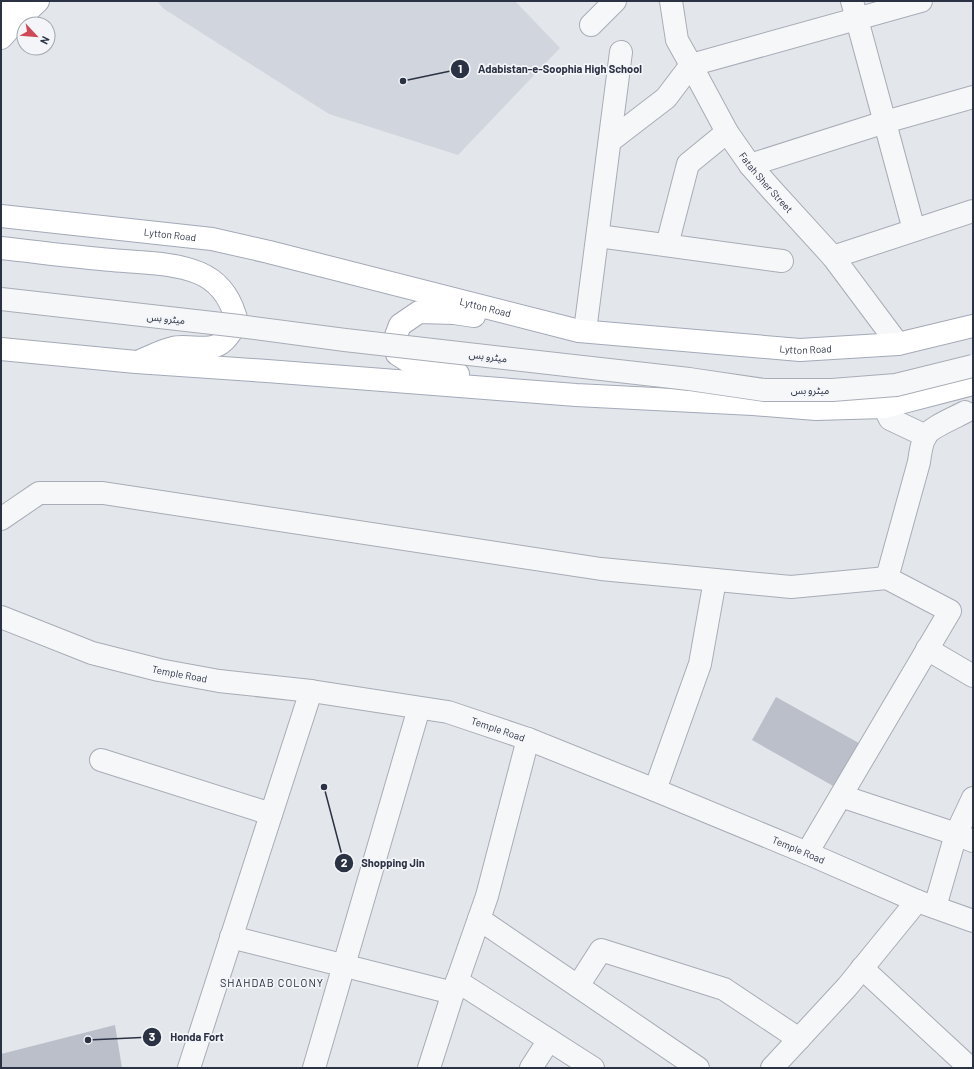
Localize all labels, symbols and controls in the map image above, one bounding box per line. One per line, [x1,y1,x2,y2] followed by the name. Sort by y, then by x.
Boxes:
[16,16,56,56] north arrow
[38,34,53,47] text: N
[450,57,650,80] callout: Adabistan-e-Soophia High School
[458,61,462,75] text: 1
[478,62,642,75] text: Adabistan-e-Soophia High School
[737,150,796,215] street label: Fatah Sher Street
[143,226,197,243] street label: Lytton Road
[459,295,512,319] street label: Lytton Road
[146,310,186,327] street label: میٹرو بس
[779,342,832,356] street label: Lytton Road
[468,348,508,365] street label: میٹرو بس
[791,384,829,397] street label: میٹرو بس
[151,662,208,685] street label: Temple Road
[470,714,527,744] street label: Temple Road
[771,833,827,866] street label: Temple Road
[334,851,433,874] callout: Shopping Jin
[341,855,348,869] text: 2
[361,856,425,869] text: Shopping Jin
[220,976,324,989] district label: SHAHDAB COLONY
[142,1025,232,1048] callout: Honda Fort
[149,1029,155,1043] text: 3
[170,1030,224,1043] text: Honda Fort

